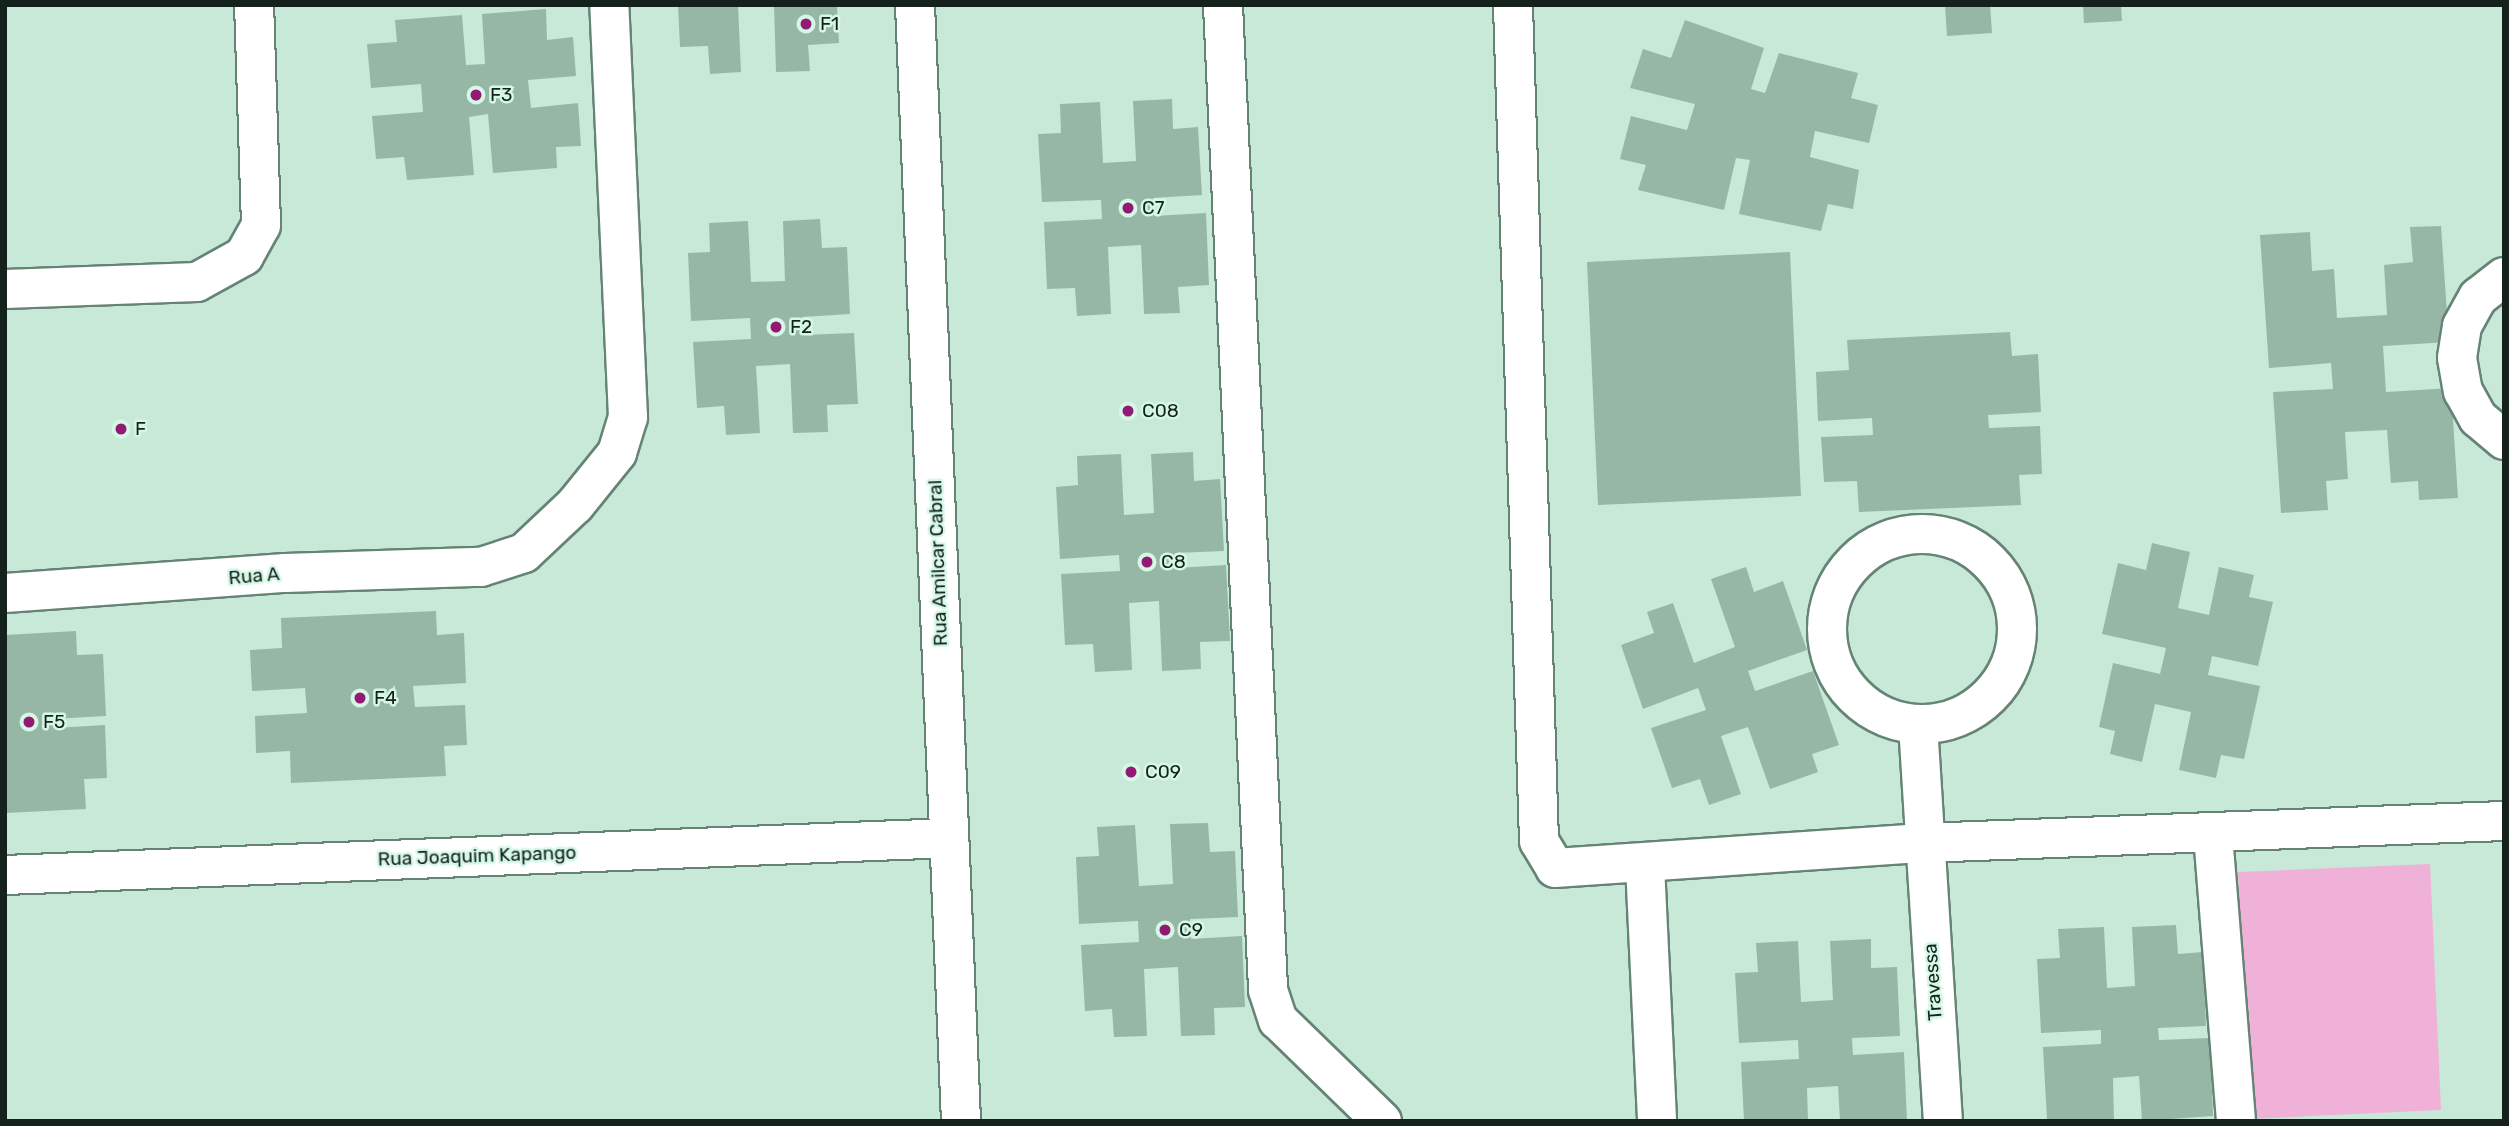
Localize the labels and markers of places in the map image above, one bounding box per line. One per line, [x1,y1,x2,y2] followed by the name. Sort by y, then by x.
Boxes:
[820,13,839,35] place label: F1
[798,16,814,32] marker: F1
[490,84,513,106] place label: F3
[468,87,484,103] marker: F3
[1142,197,1164,219] place label: C7
[1120,200,1136,216] marker: C7
[790,316,812,338] place label: F2
[768,319,784,335] marker: F2
[1142,400,1179,422] place label: C08
[1120,403,1136,419] marker: C08
[135,418,146,440] place label: F
[113,421,129,437] marker: F
[1161,551,1186,573] place label: C8
[1139,554,1155,570] marker: C8
[374,687,397,709] place label: F4
[352,690,368,706] marker: F4
[43,711,65,733] place label: F5
[21,714,37,730] marker: F5
[1145,761,1181,783] place label: C09
[1123,764,1139,780] marker: C09
[1179,919,1203,941] place label: C9
[1157,922,1173,938] marker: C9

